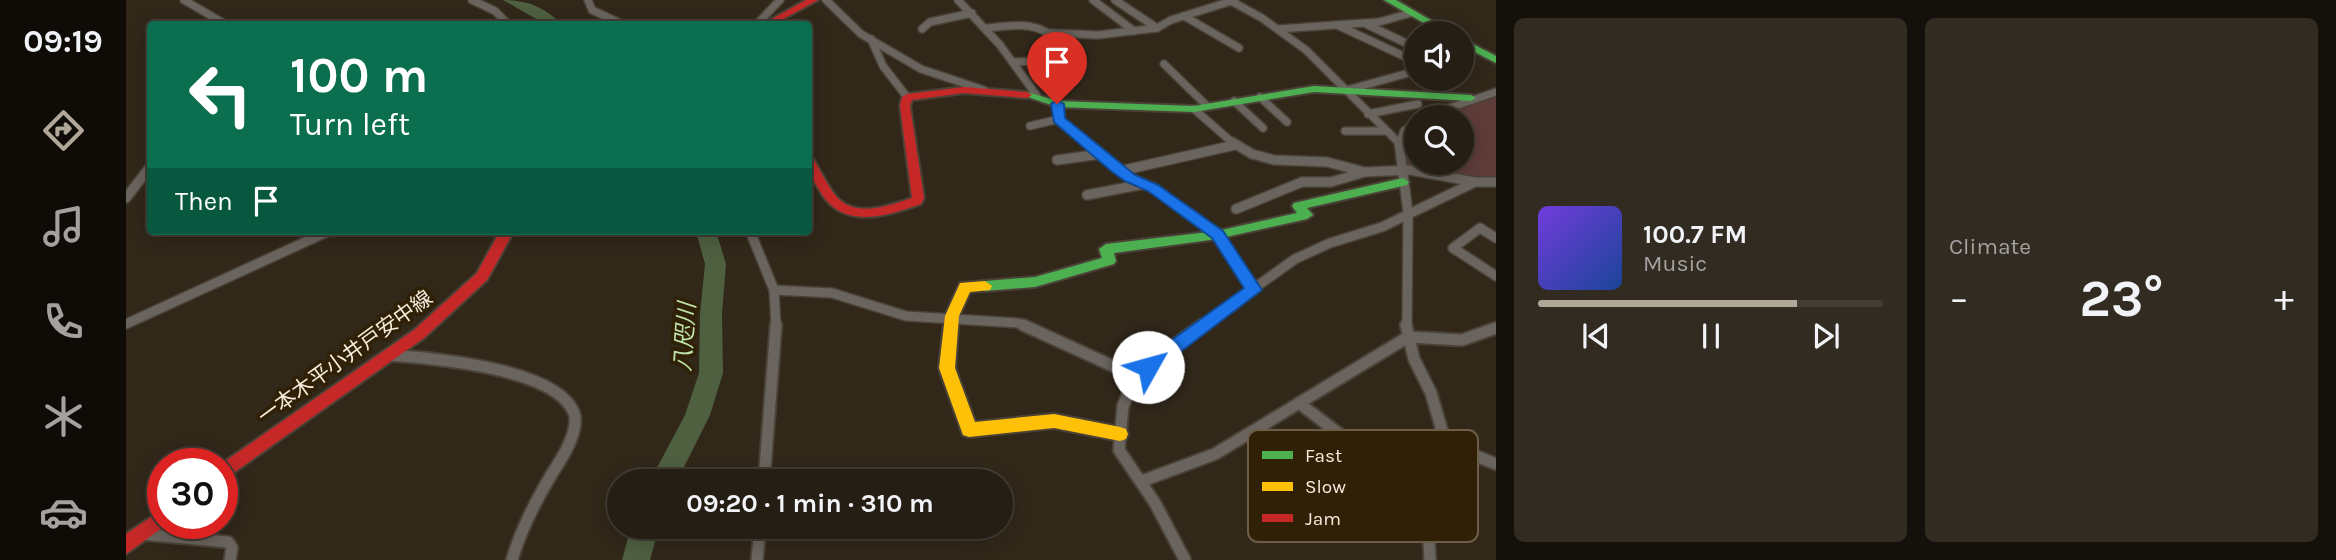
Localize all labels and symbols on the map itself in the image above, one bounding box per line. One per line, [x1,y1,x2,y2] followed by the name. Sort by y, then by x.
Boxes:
[1027,32,1087,104] pin
[253,286,437,428] street label: 一本木平小井戸安中線
[669,299,701,372] water label: 八咫川
[1111,330,1185,404] position arrow
[1248,430,1478,542] legend
[1305,445,1342,467] text: Fast
[147,448,238,539] speed limit sign: 30
[1305,476,1346,498] text: Slow
[1305,508,1341,530] text: Jam

